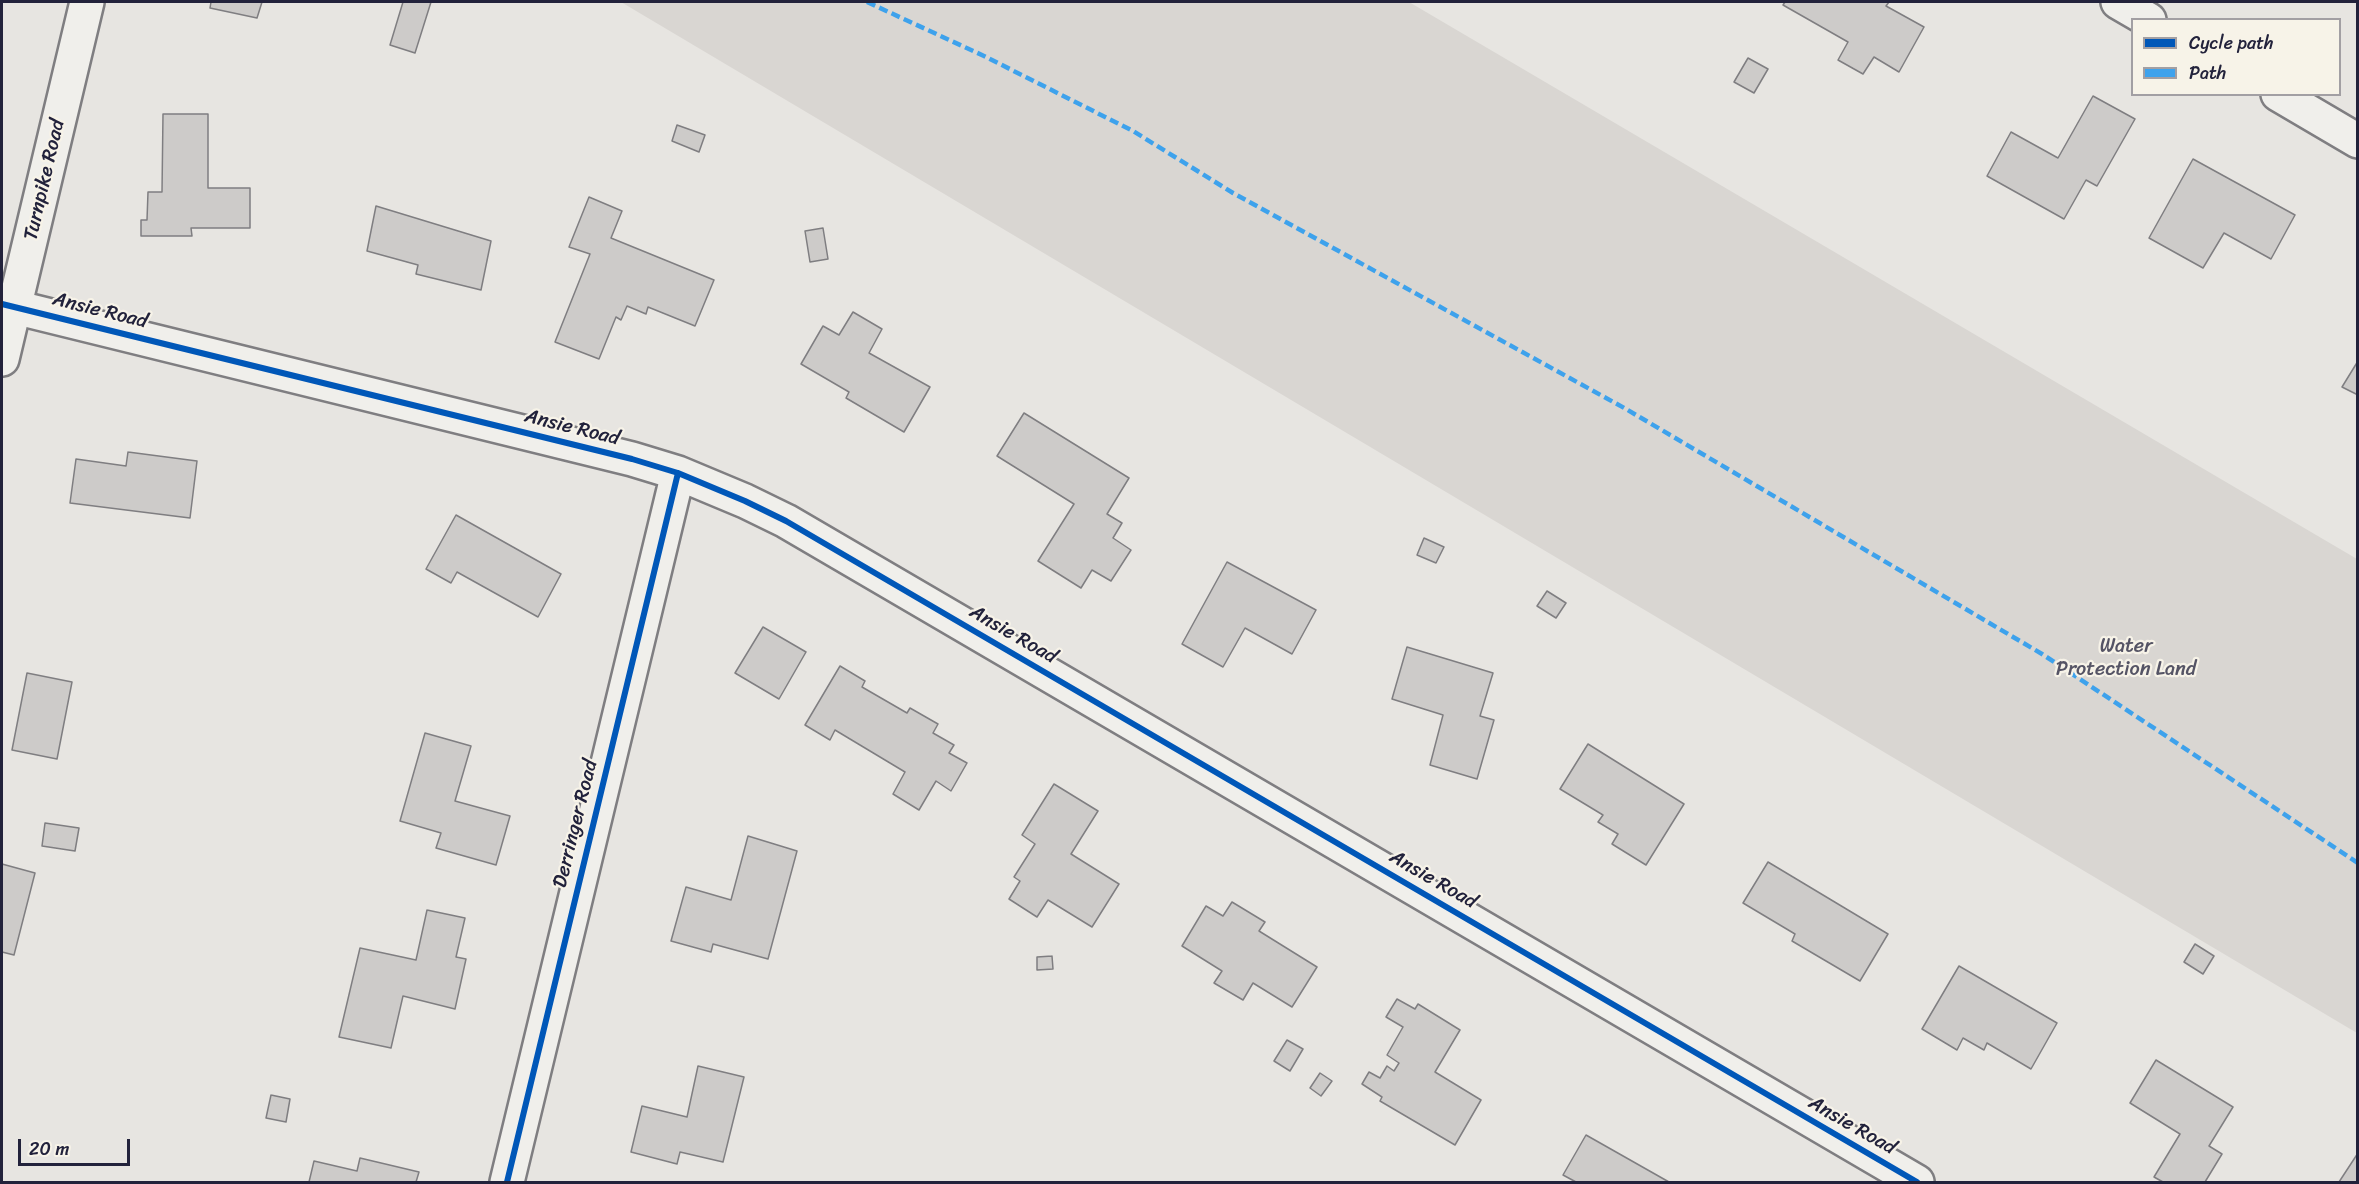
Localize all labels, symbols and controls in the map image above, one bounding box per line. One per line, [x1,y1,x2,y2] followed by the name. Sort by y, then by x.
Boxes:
[2131,18,2341,96] legend
[2189,27,2273,59] text: Cycle path
[2189,57,2226,89] text: Path
[19,117,71,243] street label: Turnpike Road
[50,288,150,334] street label: Ansie Road
[522,405,622,451] street label: Ansie Road
[965,600,1061,670] street label: Ansie Road
[2056,635,2196,682] park label: Water Protection Land
[549,758,603,890] street label: Derringer Road
[1385,845,1481,915] street label: Ansie Road
[1804,1091,1900,1161] street label: Ansie Road
[21,1127,134,1165] scale bar
[29,1133,69,1165] text: 20 m

